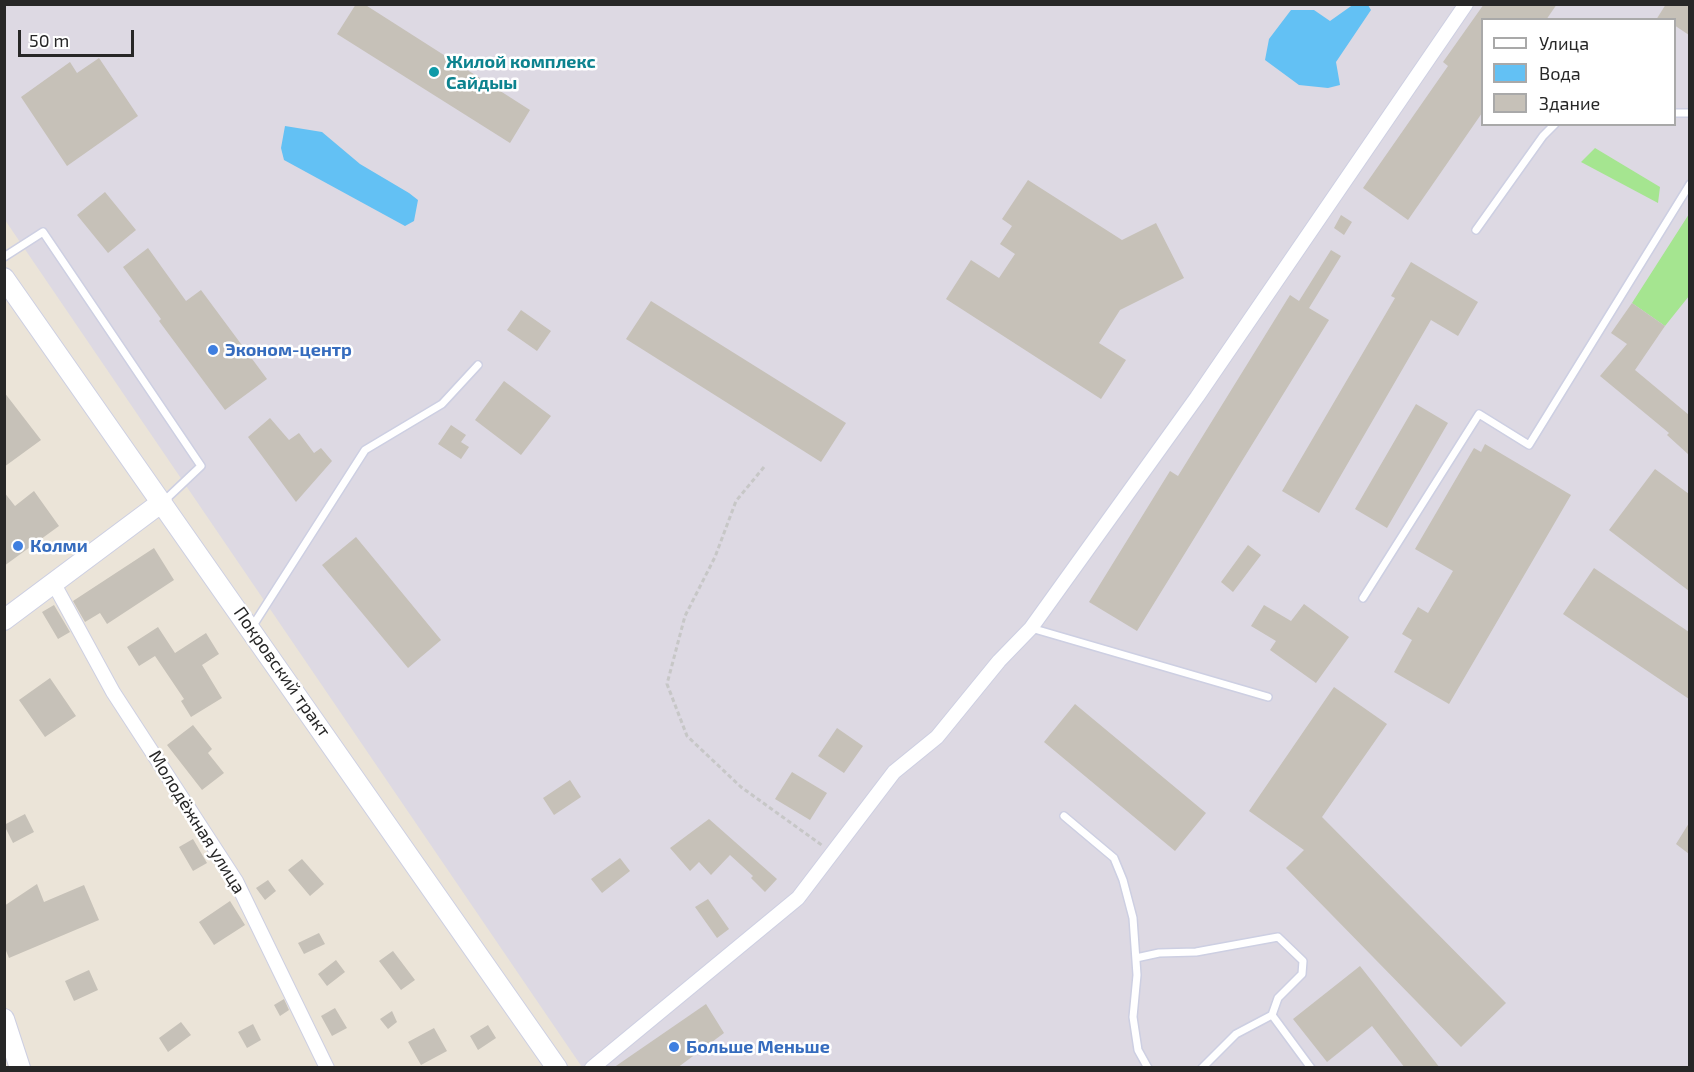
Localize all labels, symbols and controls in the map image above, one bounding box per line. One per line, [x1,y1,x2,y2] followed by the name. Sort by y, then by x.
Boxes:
[21,18,136,56] scale bar
[1481,18,1676,126] legend
[29,29,69,51] text: 50 m
[1539,32,1589,54] text: Улица
[446,51,596,94] place label: Жилой комплекс Сайдыы
[1539,62,1581,84] text: Вода
[427,65,441,79] marker: Жилой комплекс Сайдыы
[1539,92,1600,114] text: Здание
[225,339,352,361] place label: Эконом-центр
[206,343,220,357] marker: Эконом-центр
[30,535,88,557] place label: Колми
[11,539,25,553] marker: Колми
[229,603,335,741] street label: Покровский тракт
[144,746,250,898] street label: Молодёжная улица
[686,1036,830,1058] place label: Больше Меньше
[667,1040,681,1054] marker: Больше Меньше

